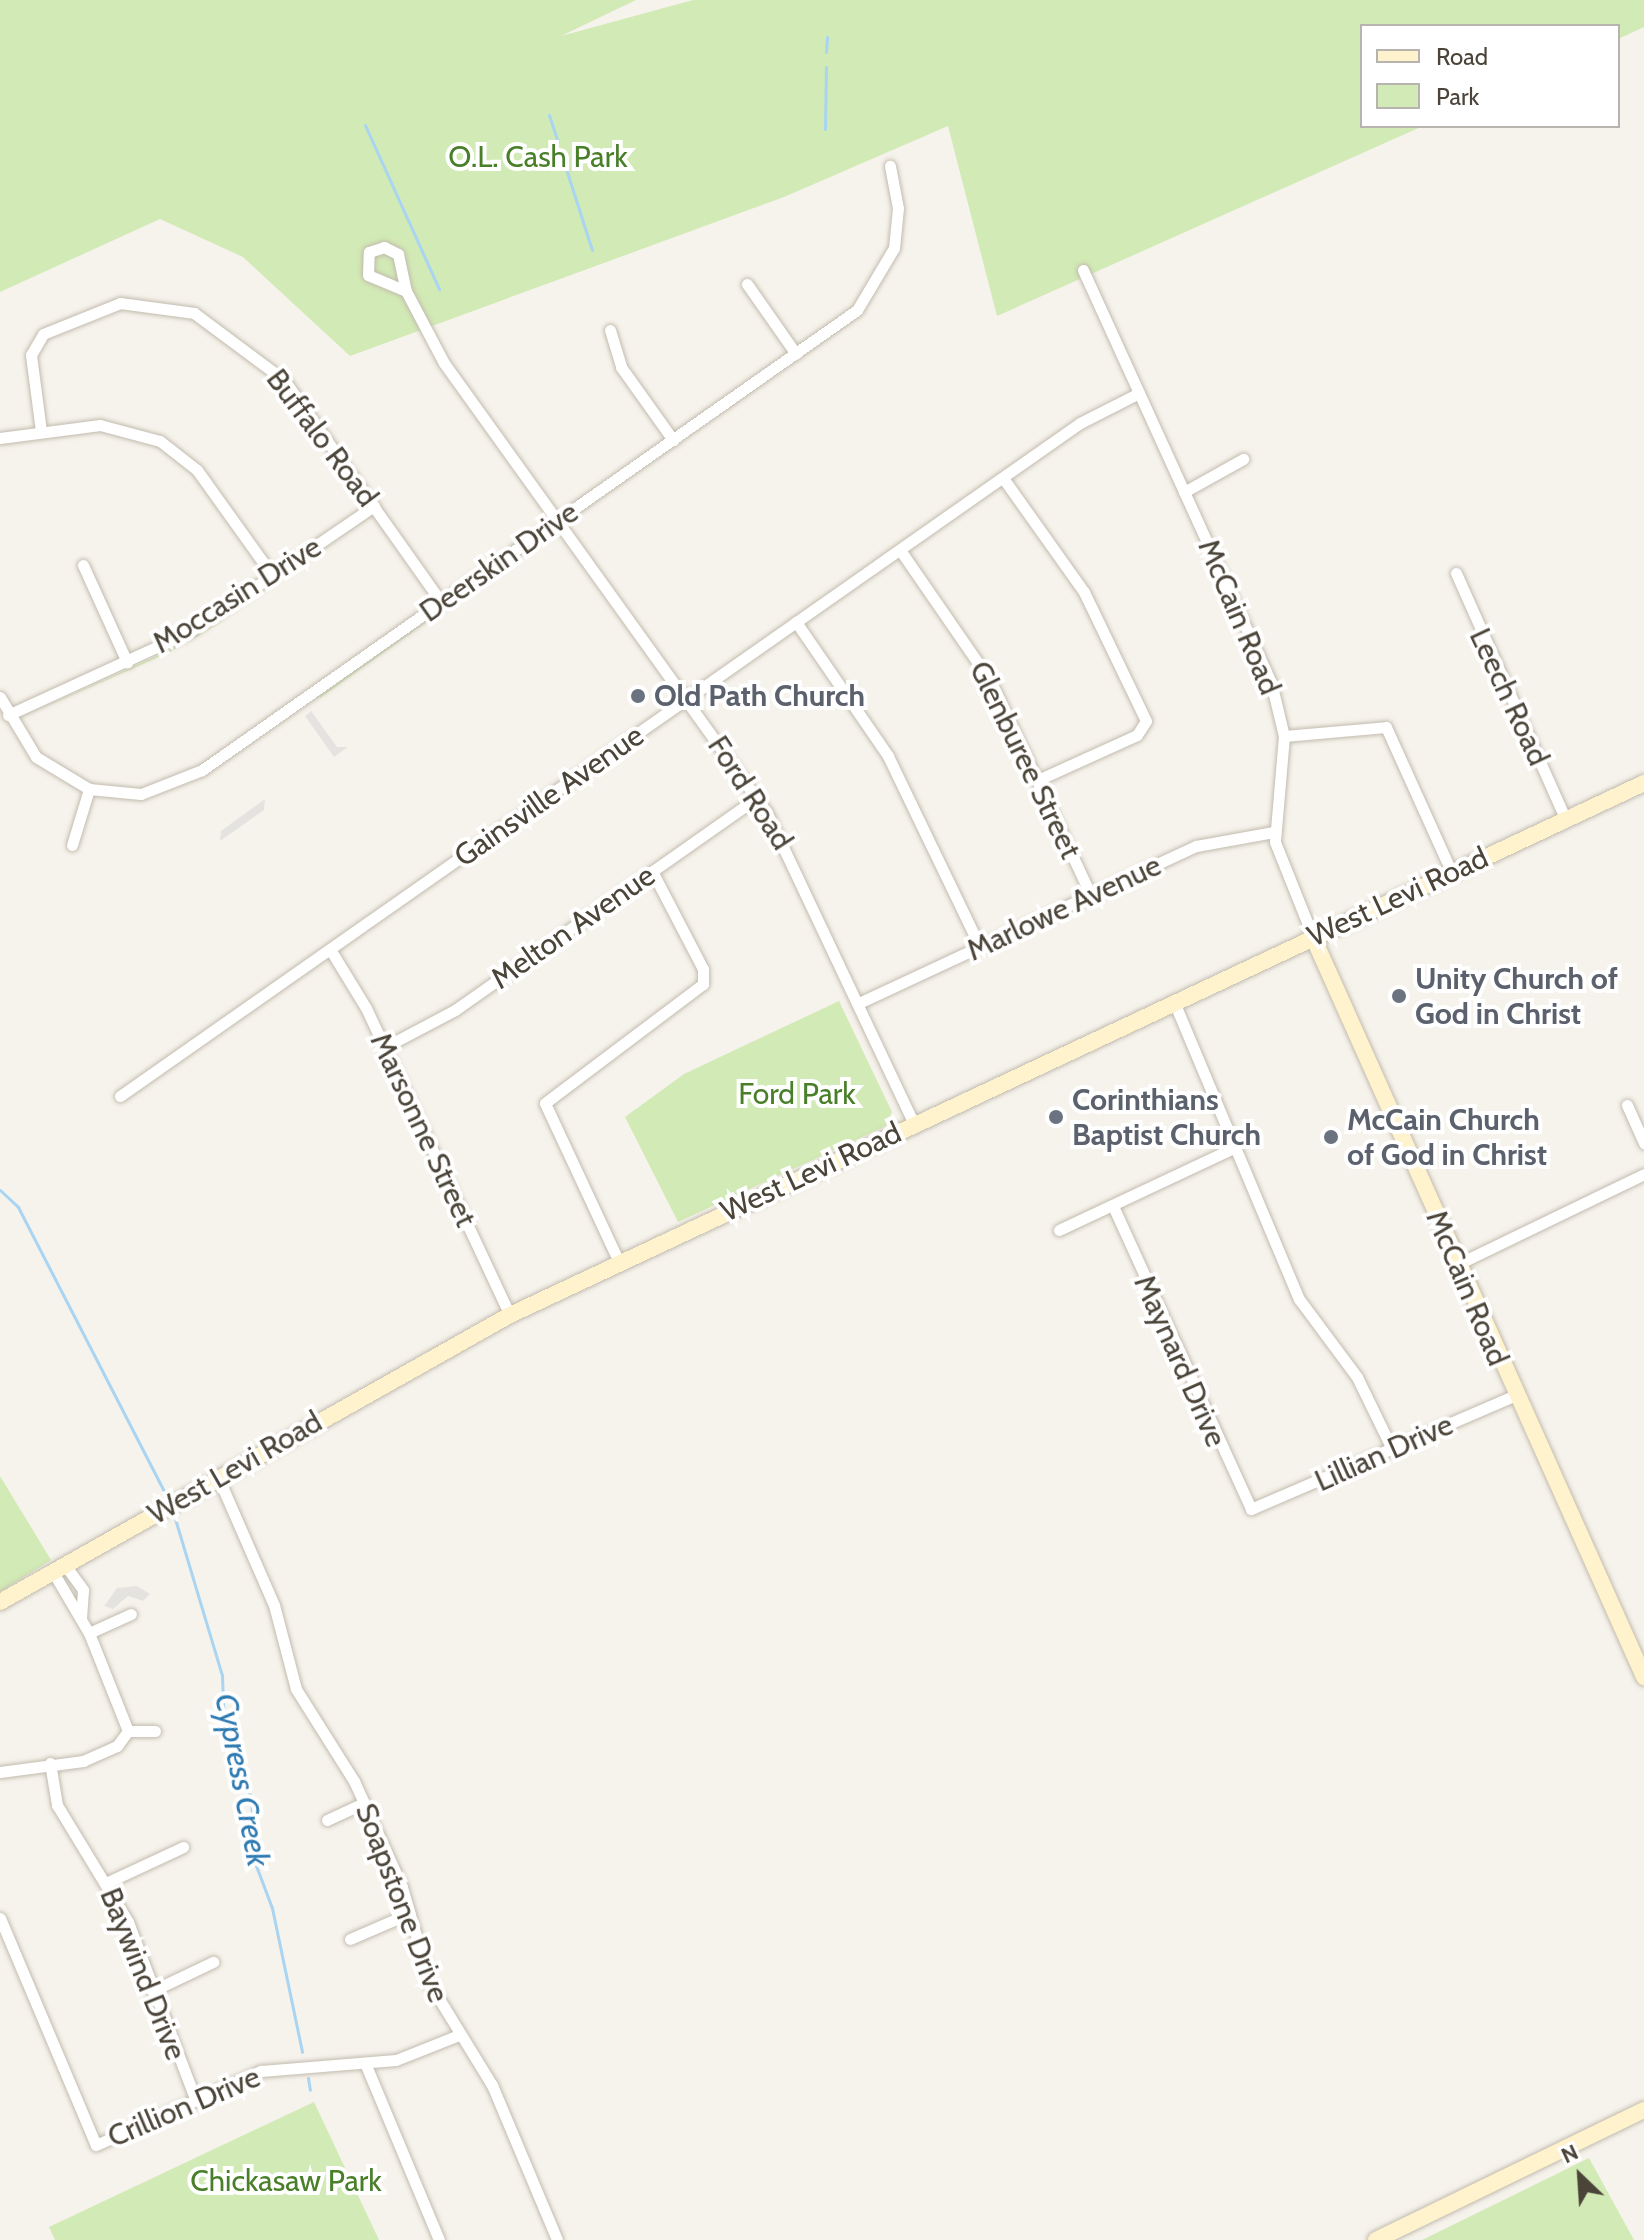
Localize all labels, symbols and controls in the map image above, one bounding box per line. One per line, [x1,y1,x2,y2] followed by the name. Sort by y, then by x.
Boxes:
[1360,24,1620,128] legend
[1436,42,1488,71] text: Road
[1436,82,1479,111] text: Park
[448,139,628,175] park label: O.L. Cash Park
[259,362,385,514] street label: Buffalo Road
[413,494,585,630] street label: Deerskin Drive
[146,529,328,661] street label: Moccasin Drive
[1190,534,1288,700] street label: McCain Road
[1462,623,1556,771] street label: Leech Road
[962,655,1088,865] street label: Glenburee Street
[654,678,865,714] place label: Old Path Church
[629,687,647,705] marker: Old Path Church
[448,717,650,875] street label: Gainsville Avenue
[700,729,800,857] street label: Ford Road
[1302,840,1494,954] street label: West Levi Road
[961,847,1167,969] street label: Marlowe Avenue
[484,857,662,997] street label: Melton Avenue
[1415,961,1618,1032] place label: Unity Church of God in Christ
[1390,987,1408,1005] marker: Unity Church of God in Christ
[362,1027,484,1233] street label: Marsonne Street
[738,1076,856,1112] park label: Ford Park
[1072,1082,1261,1152] place label: Corinthians Baptist Church
[1347,1102,1547,1172] place label: McCain Church of God in Christ
[1047,1108,1065,1126] marker: Corinthians Baptist Church
[715,1115,907,1229] street label: West Levi Road
[1322,1128,1340,1146] marker: McCain Church of God in Christ
[1418,1205,1516,1371] street label: McCain Road
[1126,1270,1234,1452] street label: Maynard Drive
[142,1404,328,1532] street label: West Levi Road
[1309,1407,1459,1499] street label: Lillian Drive
[206,1690,278,1870] water label: Cypress Creek
[348,1798,456,2008] street label: Soapstone Drive
[92,1883,194,2065] street label: Baywind Drive
[102,2059,266,2155] street label: Crillion Drive
[1540,2136,1620,2216] north arrow
[1557,2138,1582,2169] text: N
[190,2163,382,2199] park label: Chickasaw Park

